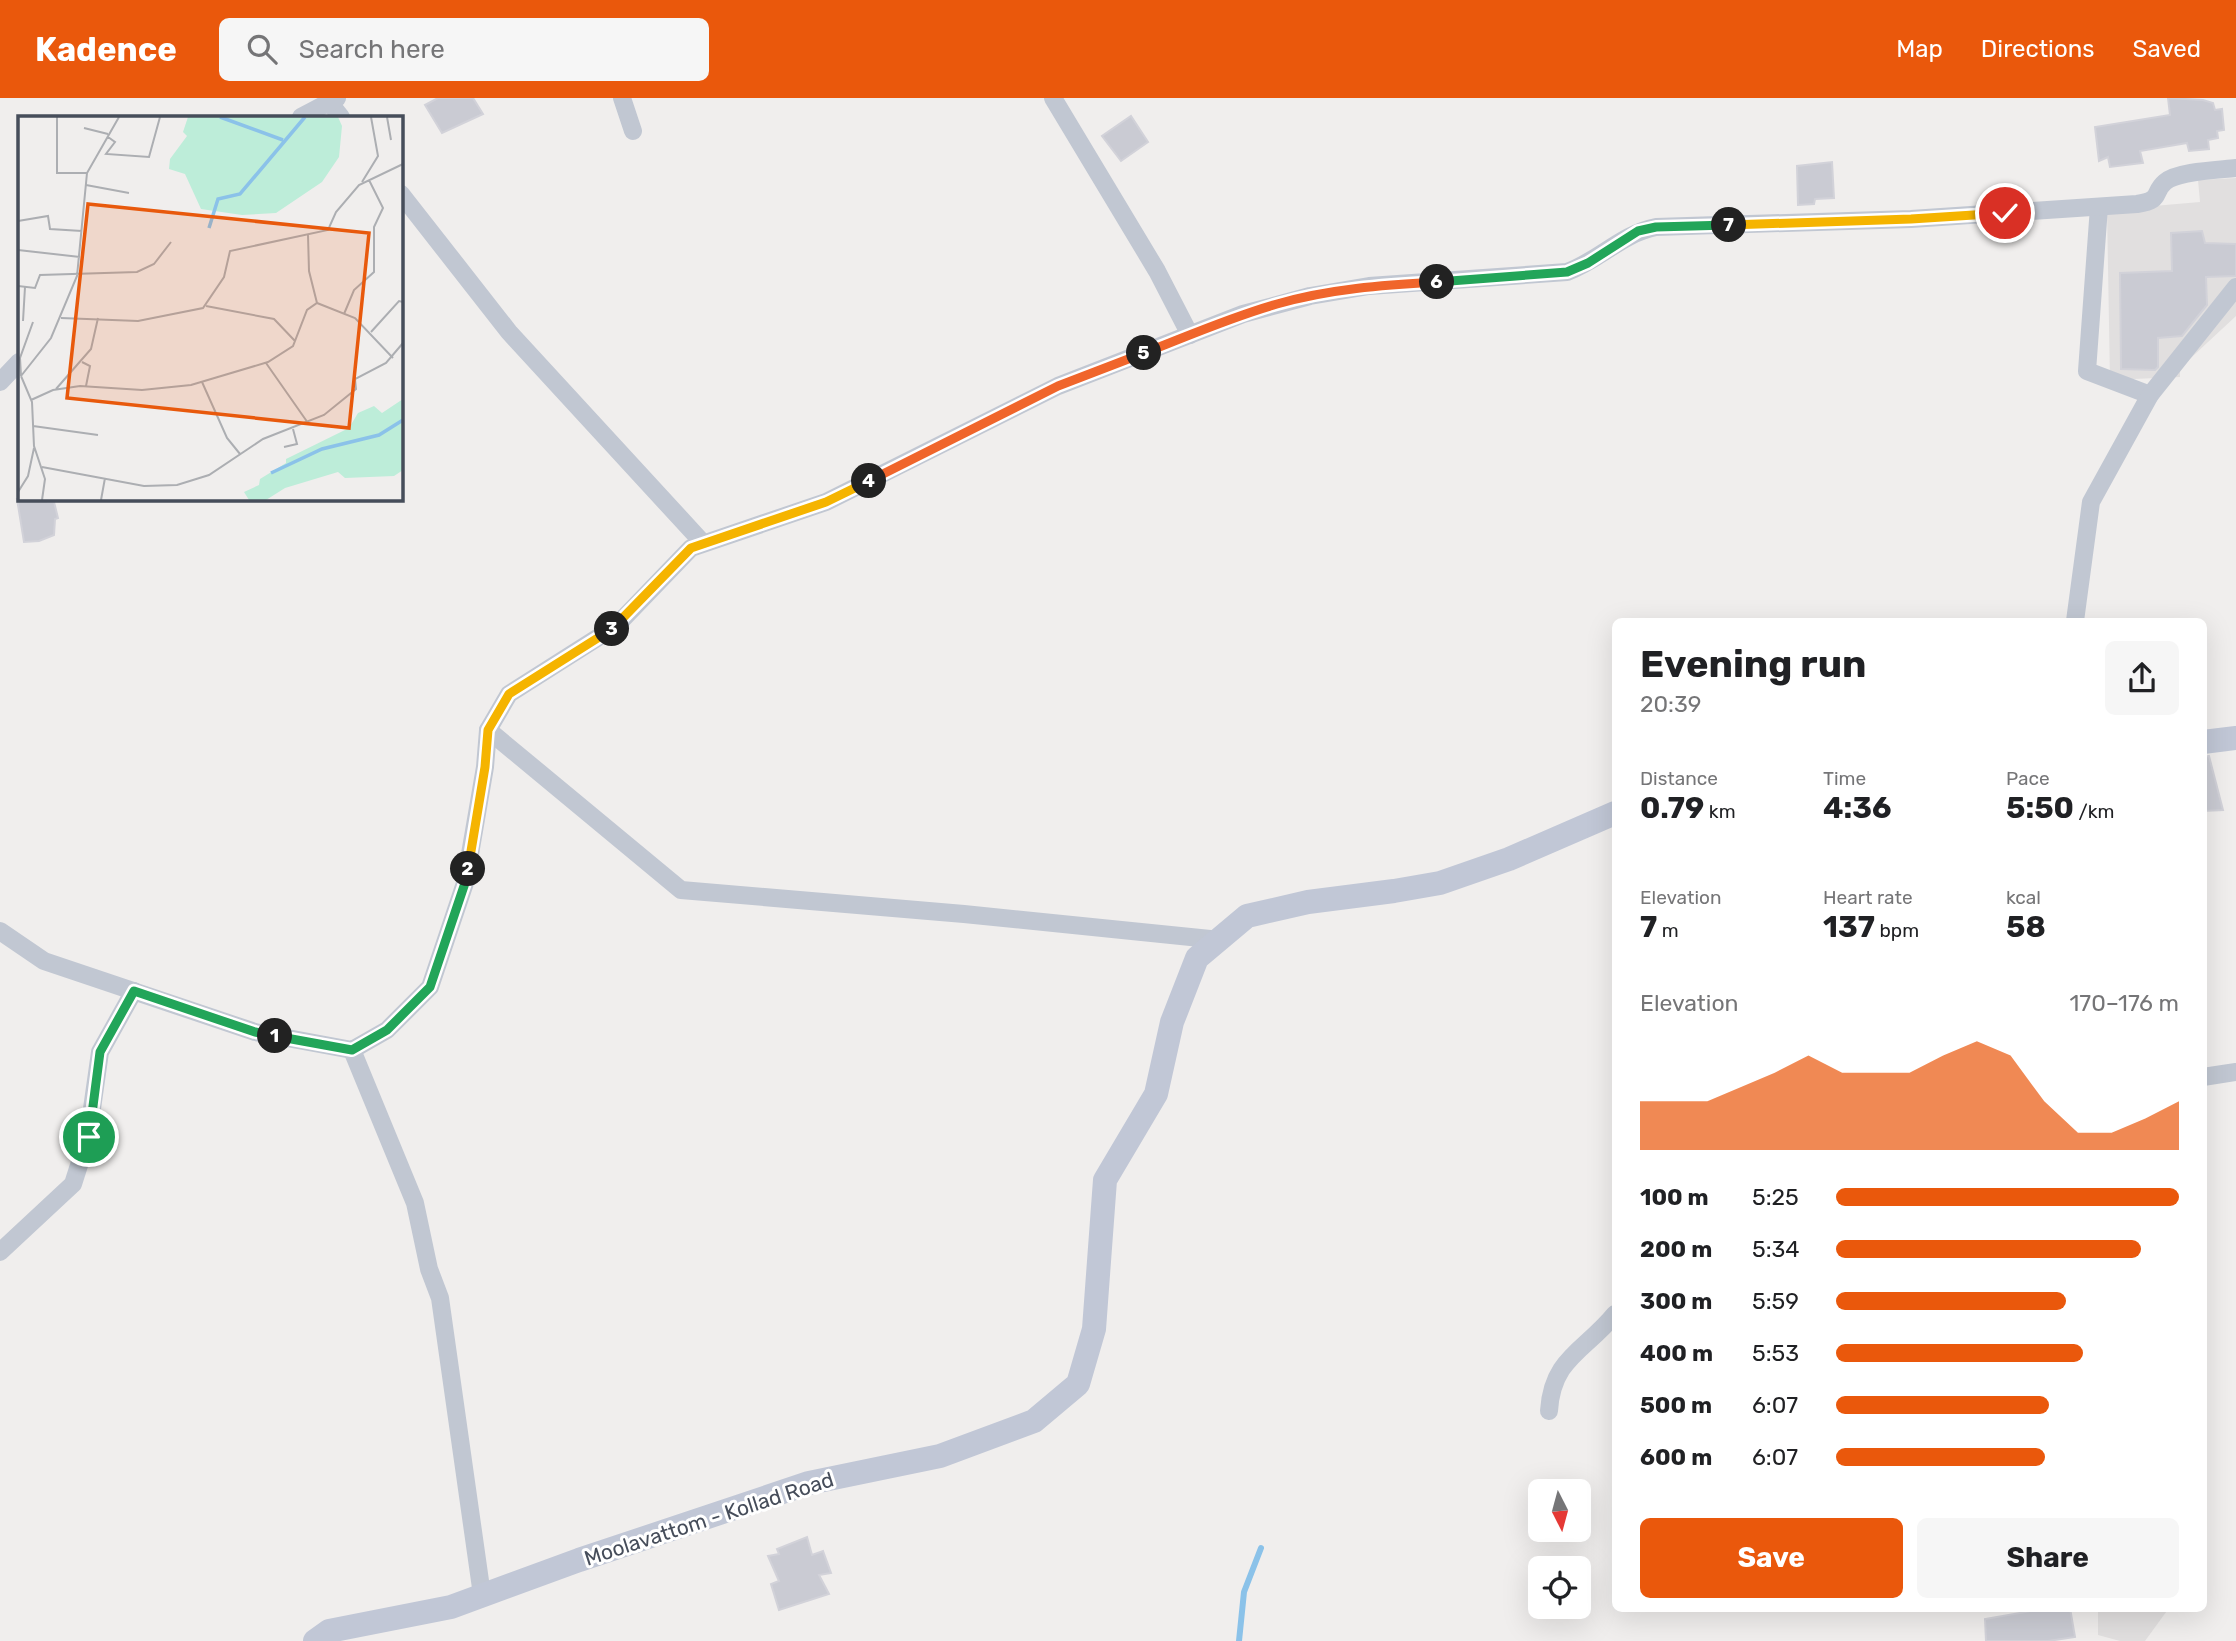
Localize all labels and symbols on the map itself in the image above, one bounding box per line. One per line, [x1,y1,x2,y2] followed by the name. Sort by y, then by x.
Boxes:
[18,116,402,500] inset map
[1975,183,2035,243] pin
[1712,208,1746,242] pin: 7
[1420,264,1454,300] pin: 6
[1126,336,1162,370] pin: 5
[852,464,886,498] pin: 4
[594,612,630,646] pin: 3
[450,852,486,886] pin: 2
[258,1018,292,1054] pin: 1
[59,1107,119,1167] pin
[581,1466,837,1571] street label: Moolavattom - Kollad Road
[1528,1479,1591,1542] north arrow

